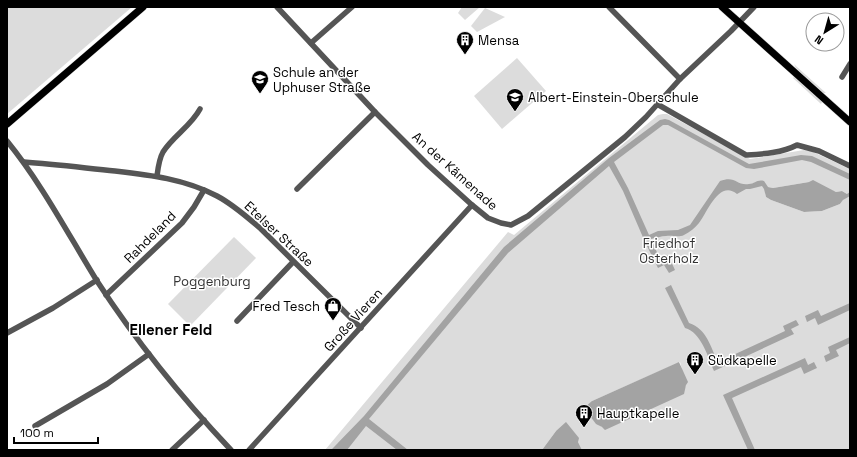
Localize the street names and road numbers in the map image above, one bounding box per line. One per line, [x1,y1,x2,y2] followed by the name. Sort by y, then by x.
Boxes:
[409,128,501,214] street label: An der Kämenade
[241,198,317,270] street label: Etelser Straße
[120,207,180,267] street label: Rahdeland
[320,285,386,355] street label: Große Vieren

